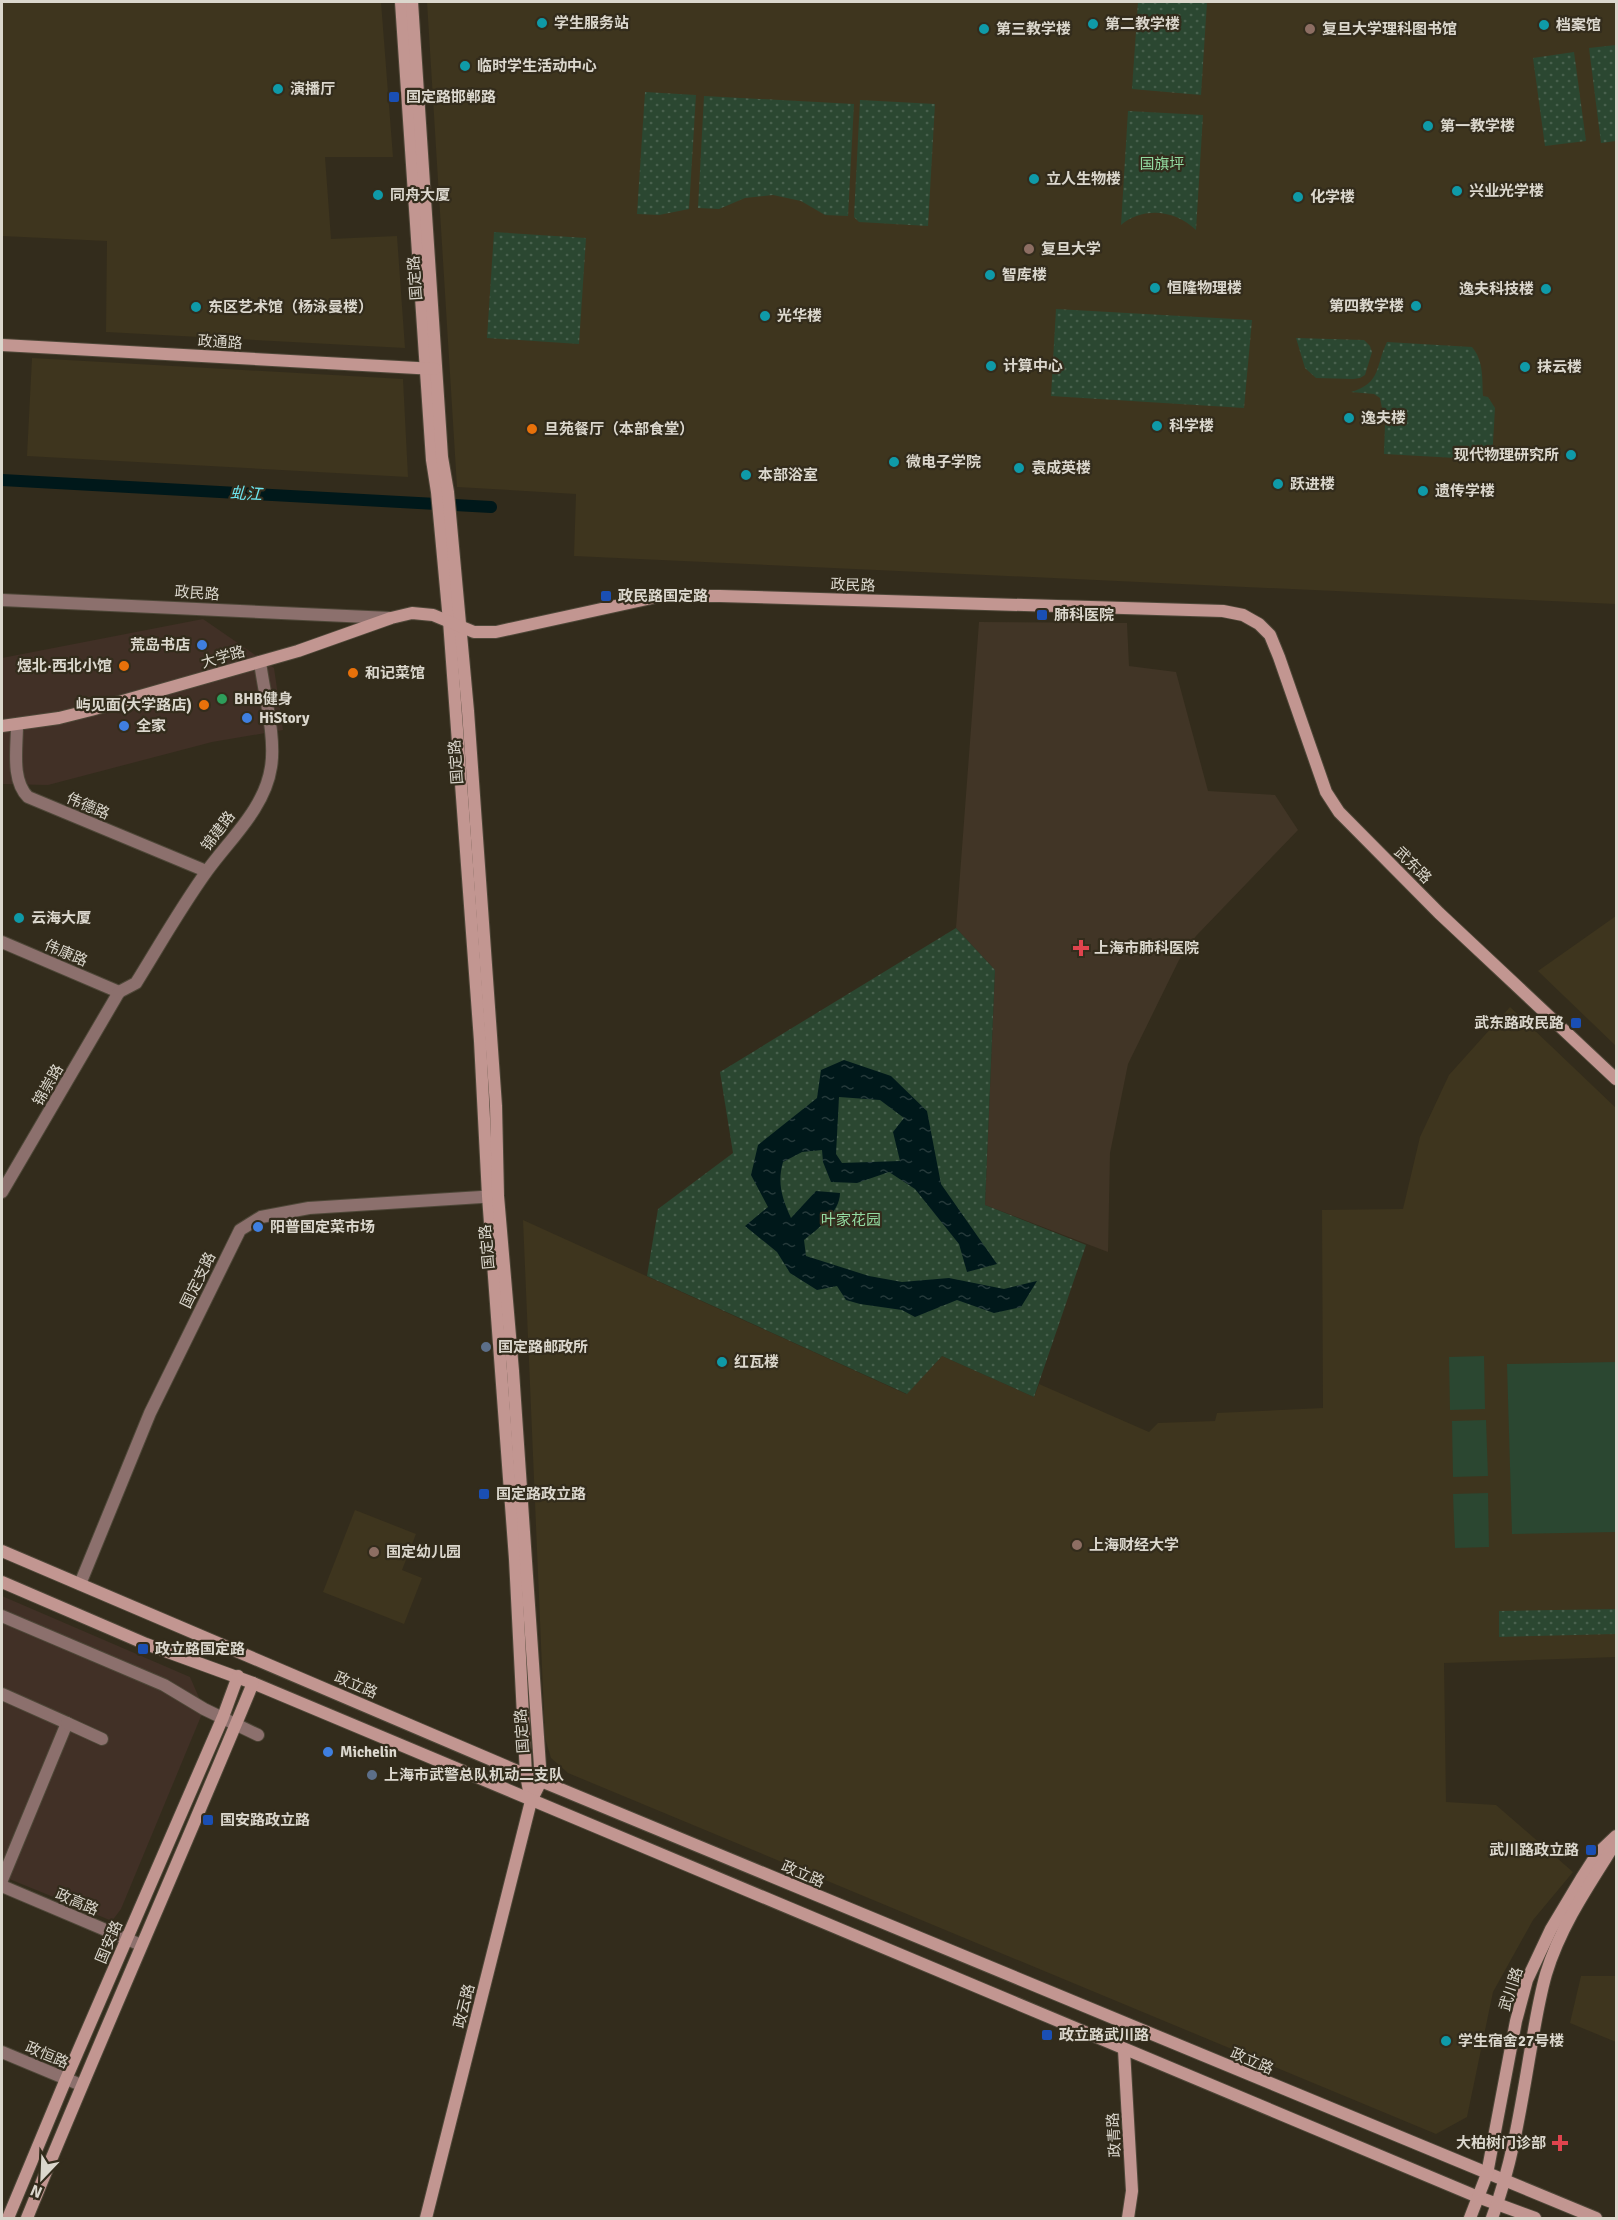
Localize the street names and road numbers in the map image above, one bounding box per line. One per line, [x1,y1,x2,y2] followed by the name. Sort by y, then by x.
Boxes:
[404,255,426,301] street label: 国定路
[197,332,243,352] street label: 政通路
[830,575,876,595] street label: 政民路
[174,582,220,604] street label: 政民路
[199,642,247,672] street label: 大学路
[445,739,467,785] street label: 国定路
[64,789,112,823] street label: 伟德路
[197,808,239,854] street label: 锦建路
[1391,843,1435,887] street label: 武东路
[42,936,90,970] street label: 伟康路
[29,1061,67,1109] street label: 锦崇路
[476,1224,498,1270] street label: 国定路
[177,1249,219,1311] street label: 国定支路
[332,1668,380,1702] street label: 政立路
[511,1708,533,1754] street label: 国定路
[779,1857,827,1891] street label: 政立路
[53,1885,101,1919] street label: 政高路
[92,1918,126,1966] street label: 国安路
[1495,1965,1527,2013] street label: 武川路
[450,1982,478,2030] street label: 政云路
[23,2038,71,2072] street label: 政恒路
[1228,2044,1276,2078] street label: 政立路
[1104,2112,1124,2158] street label: 政青路

